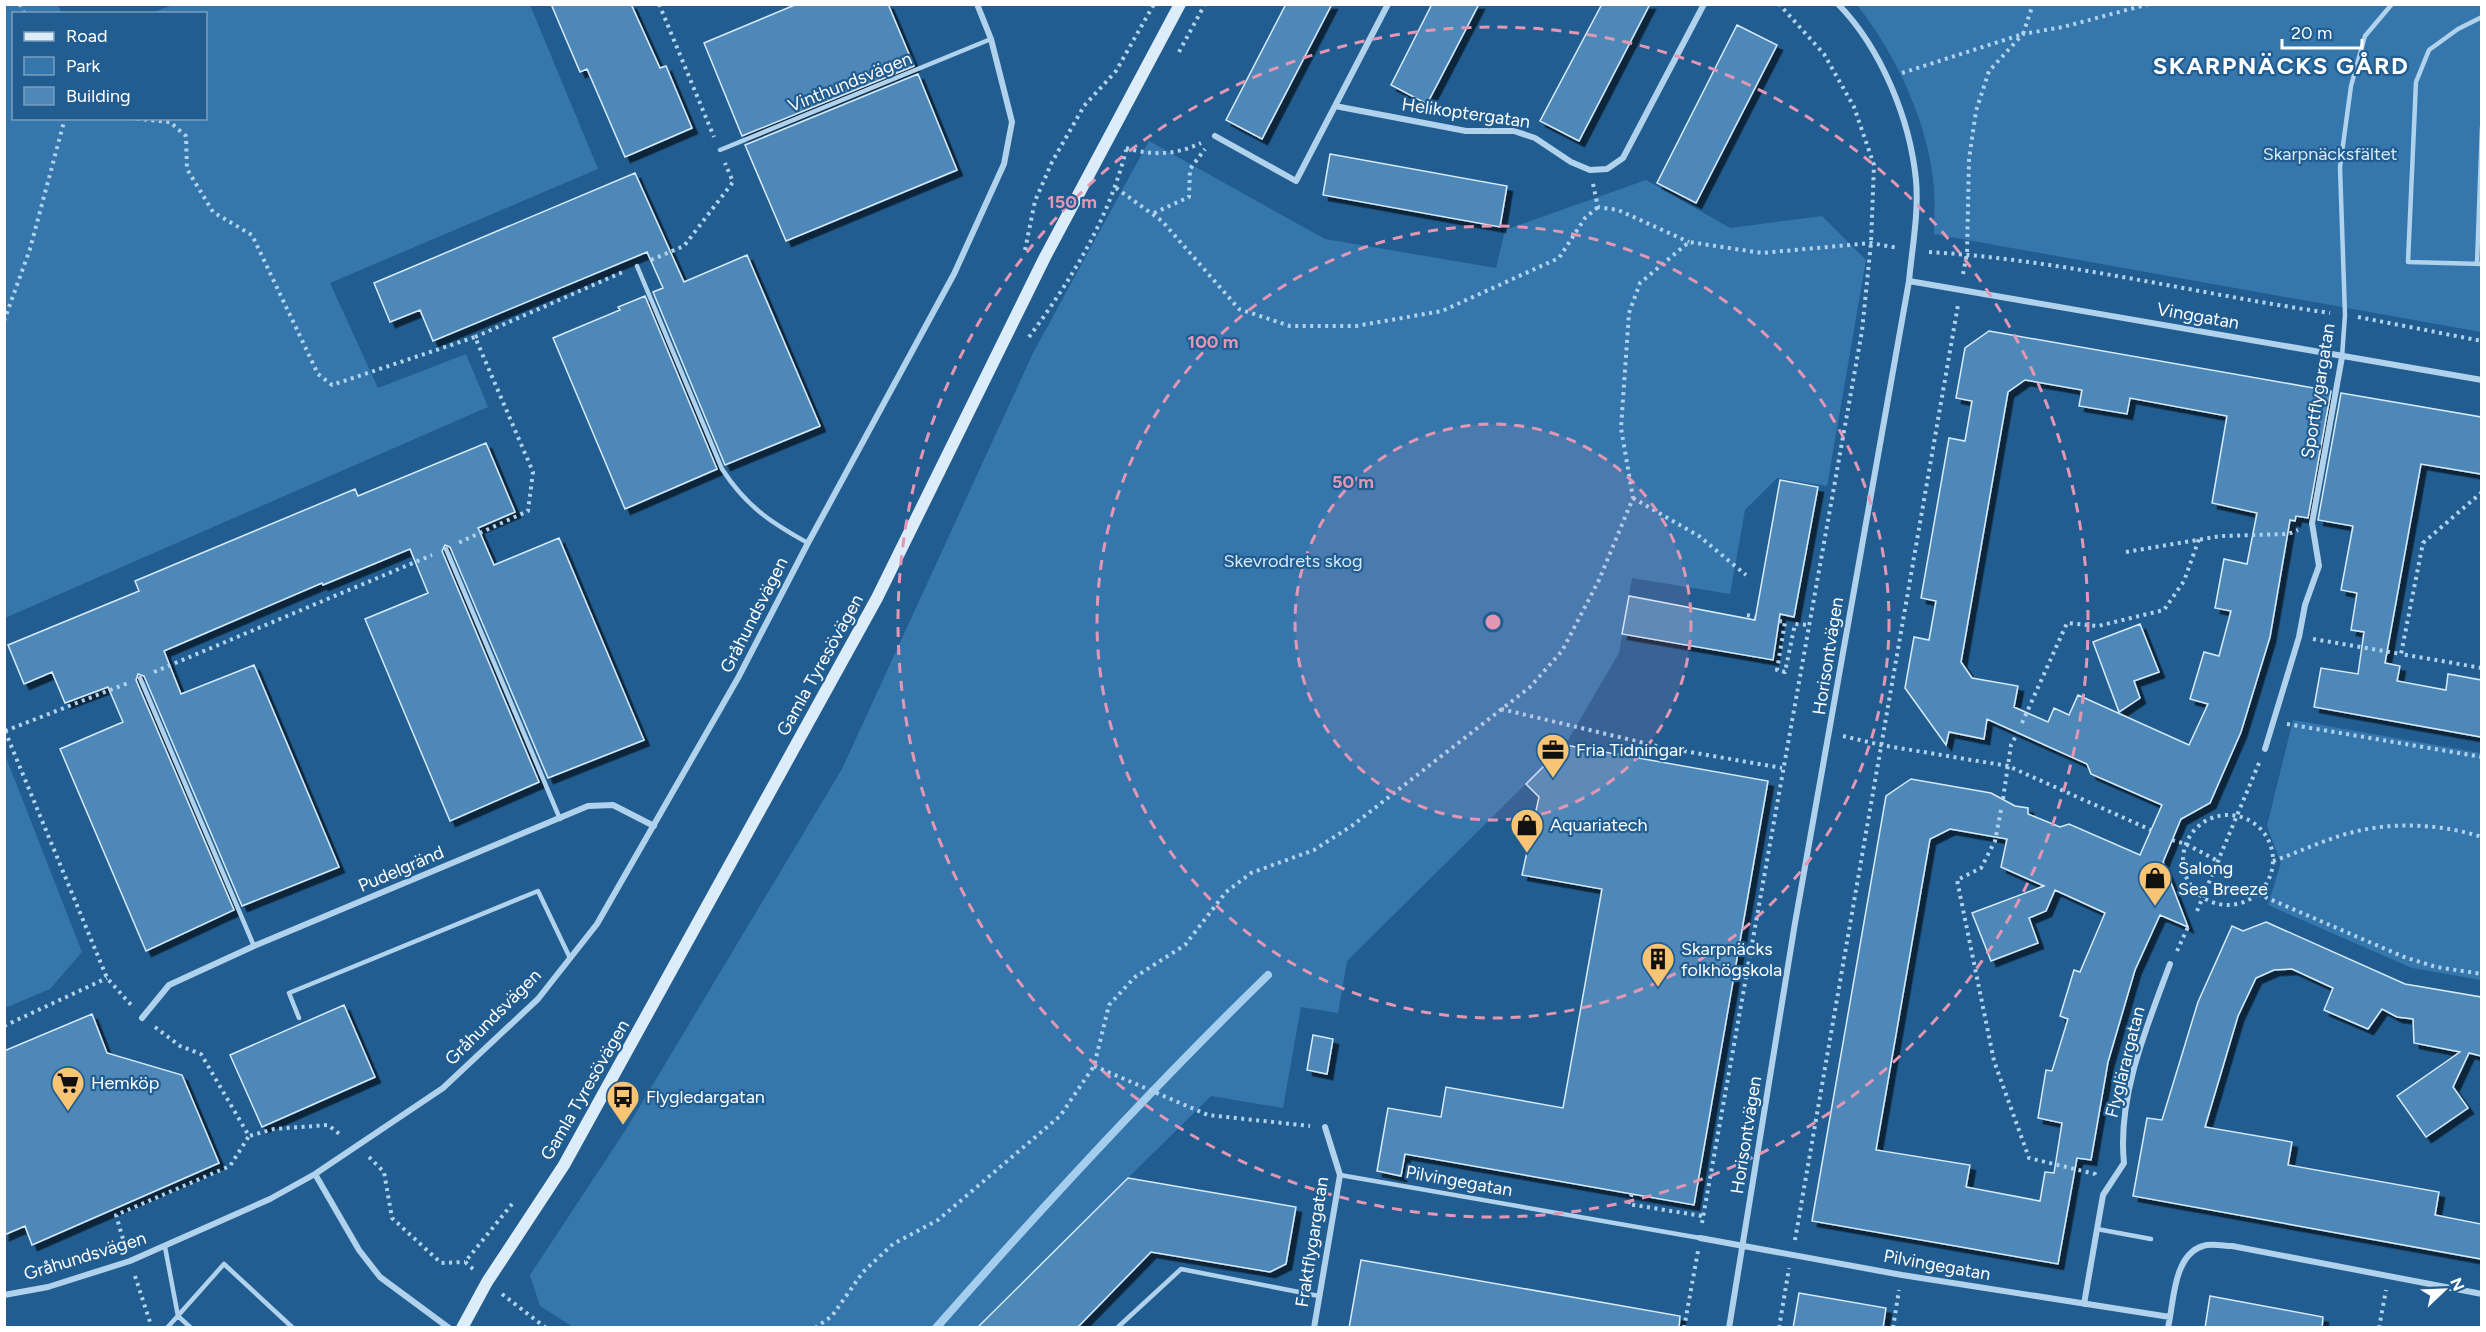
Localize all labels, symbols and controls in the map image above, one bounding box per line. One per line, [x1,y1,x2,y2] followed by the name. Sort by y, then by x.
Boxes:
[12,12,207,120] legend
[2282,12,2362,50] scale bar
[2291,22,2332,44] text: 20 m
[66,25,107,47] text: Road
[785,47,915,117] street label: Vinthundsvägen
[2153,51,2409,80] district label: SKARPNÄCKS GÅRD
[66,55,101,77] text: Park
[66,85,131,107] text: Building
[1400,93,1532,133] street label: Helikoptergatan
[2263,143,2398,165] park label: Skarpnäcksfältet
[1047,191,1097,213] text: 150 m
[2155,298,2241,334] street label: Vinggatan
[2296,322,2340,460] street label: Sportflygargatan
[1188,331,1238,353] text: 100 m
[1332,471,1374,493] text: 50 m
[1223,550,1363,572] park label: Skevrodrets skog
[715,553,793,677] street label: Gråhundsvägen
[772,590,868,740] street label: Gamla Tyresövägen
[1808,596,1848,716] street label: Horisontvägen
[1483,612,1503,632] centre of rings
[1535,732,1571,779] office icon: Fria Tidningar
[1576,739,1684,761] place label: Fria Tidningar
[1509,807,1545,854] shop icon: Aquariatech
[1550,814,1648,836] place label: Aquariatech
[355,841,447,897] street label: Pudelgränd
[2178,857,2268,900] place label: Salong Sea Breeze
[2137,860,2173,907] shop icon: Salong Sea Breeze
[1681,938,1782,981] place label: Skarpnäcks folkhögskola
[1640,941,1676,988] building icon: Skarpnäcks folkhögskola
[440,964,546,1070] street label: Gråhundsvägen
[2101,1004,2149,1120] street label: Flyglärargatan
[536,1016,634,1164] street label: Gamla Tyresövägen
[50,1065,86,1112] supermarket icon: Hemköp
[91,1072,159,1094] place label: Hemköp
[1726,1075,1766,1195] street label: Horisontvägen
[605,1079,641,1126] bus stop icon: Flygledargatan
[646,1086,765,1108] place label: Flygledargatan
[1404,1161,1514,1201] street label: Pilvingegatan
[1291,1175,1333,1309] street label: Fraktflygargatan
[21,1227,149,1285] street label: Gråhundsvägen
[1882,1245,1992,1285] street label: Pilvingegatan
[2414,1260,2474,1320] north arrow
[2446,1275,2469,1294] text: N

